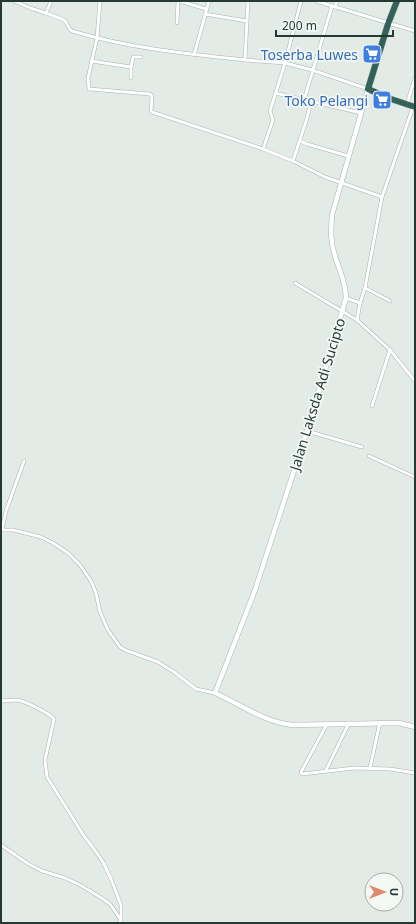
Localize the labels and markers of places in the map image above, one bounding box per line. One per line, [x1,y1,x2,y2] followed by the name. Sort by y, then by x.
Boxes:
[361,43,383,65] supermarket icon: Toserba Luwes
[261,45,358,64] place label: Toserba Luwes
[371,89,393,111] supermarket icon: Toko Pelangi
[284,91,368,110] place label: Toko Pelangi

